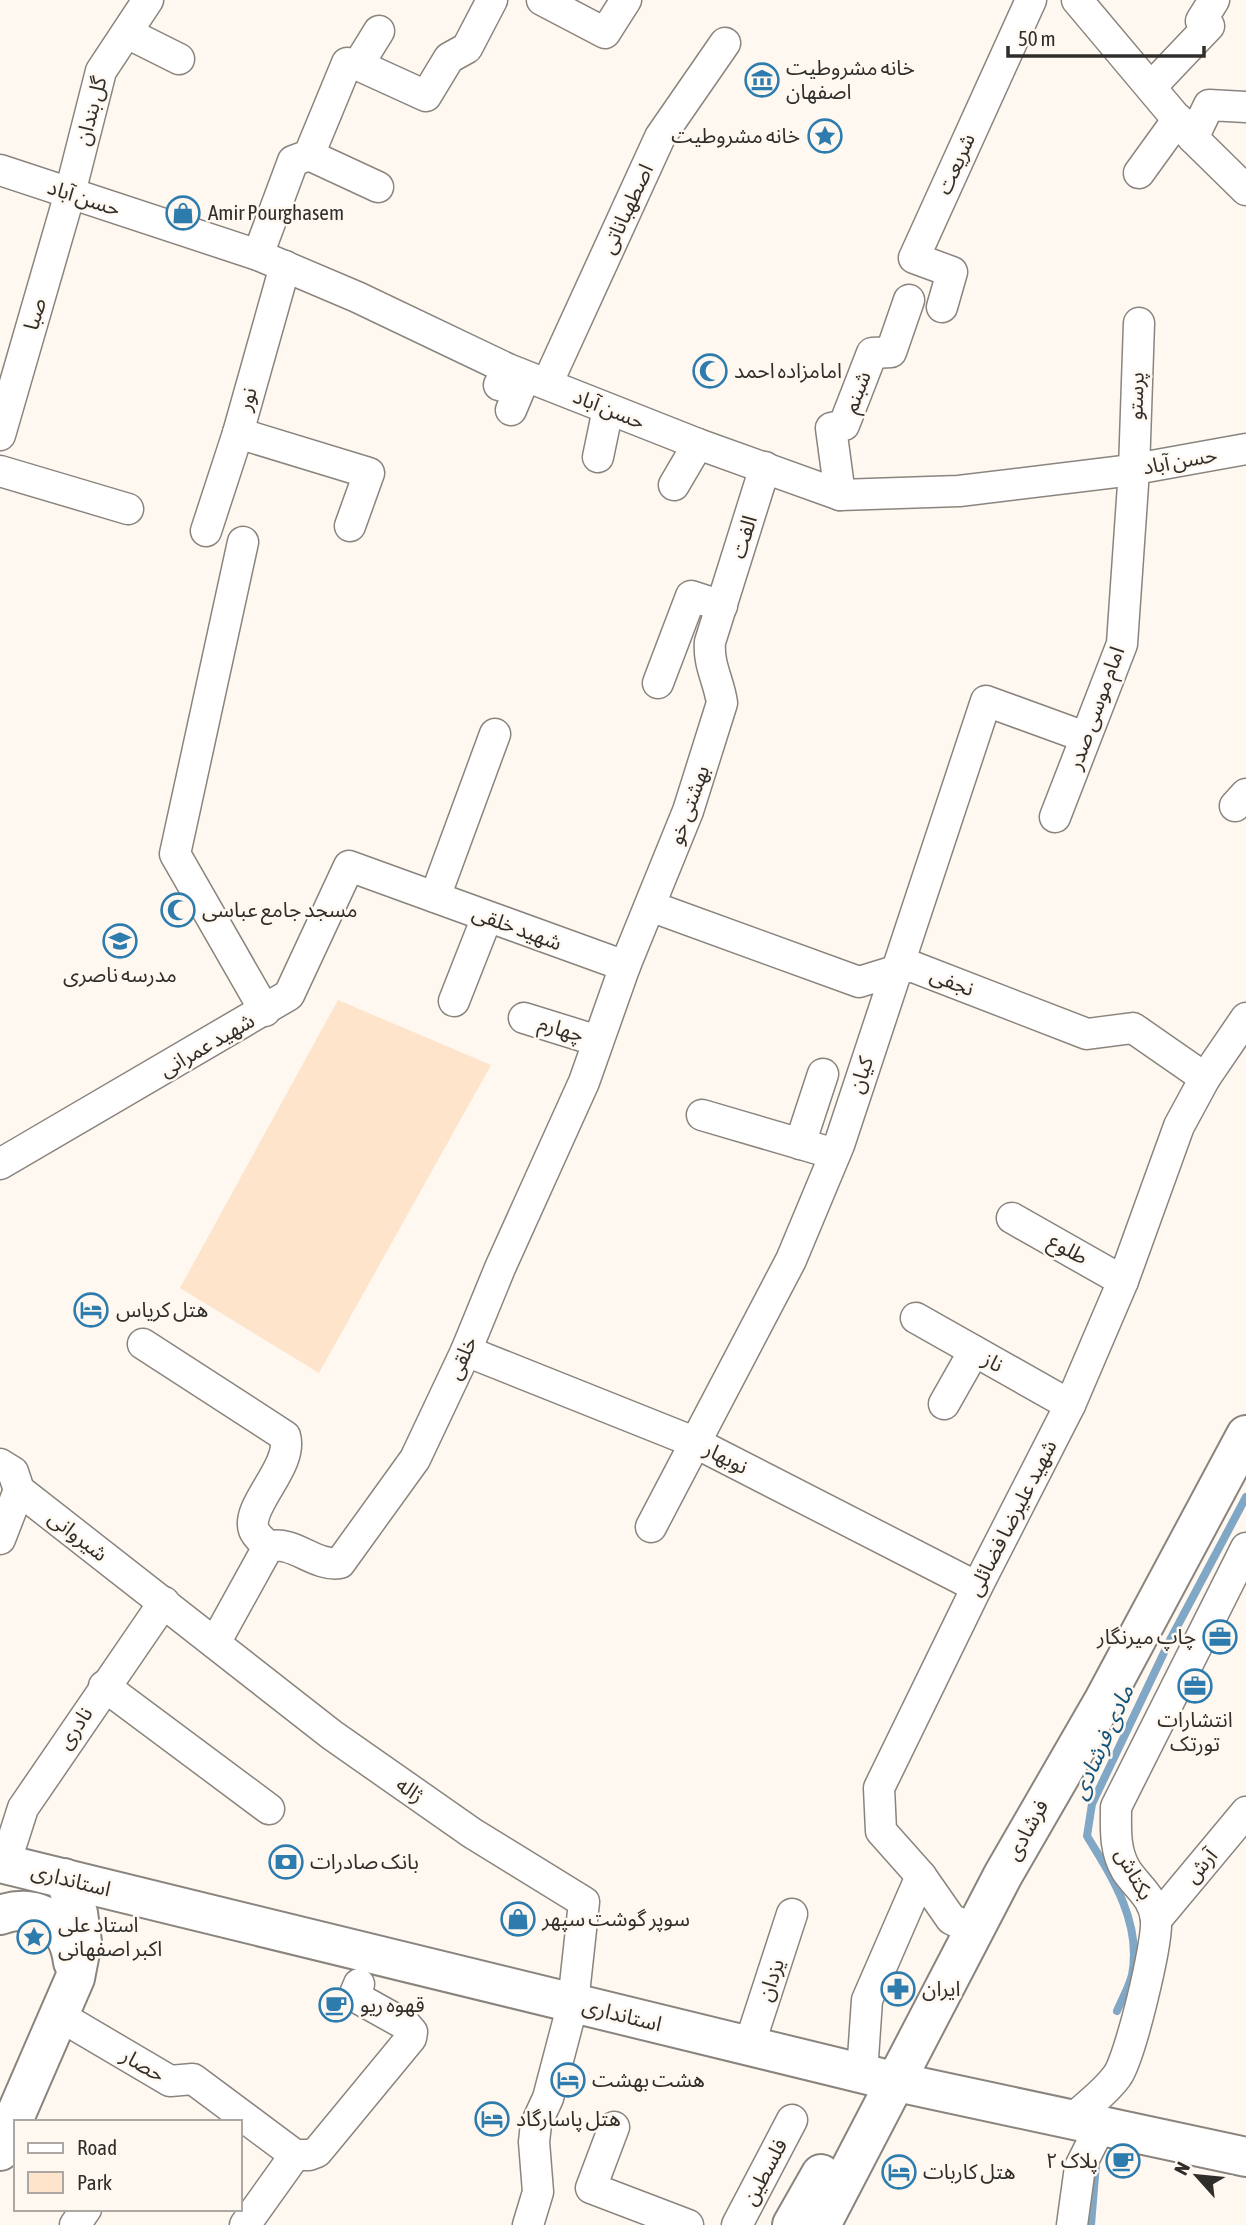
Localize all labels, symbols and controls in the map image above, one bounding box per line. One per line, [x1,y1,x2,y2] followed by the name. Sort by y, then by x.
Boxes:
[1008,14,1204,58] scale bar
[1018,26,1056,50] text: 50 m
[786,55,915,104] place label: خانه مشروطیت اصفهان
[743,61,781,99] museum icon: خانه مشروطیت اصفهان
[69,73,112,148] street label: گل بندان
[806,117,844,155] place icon: خانه مشروطیت
[671,123,800,148] place label: خانه مشروطیت
[931,129,980,198] street label: شریعت
[595,160,658,258] street label: اصطهباناتی
[45,174,124,221] street label: حسن آباد
[164,194,202,232] shop icon: Amir Pourghasem
[208,200,344,224] place label: Amir Pourghasem
[18,295,50,333] street label: صبا
[691,352,729,390] mosque icon: امامزاده احمد
[734,358,842,383] place label: امامزاده احمد
[837,367,879,417] street label: شبنم
[1122,371,1150,421] street label: پرستو
[570,383,649,434] street label: حسن آباد
[231,384,262,414] street label: نور
[1141,442,1219,479] street label: حسن آباد
[725,512,761,561] street label: الفت
[1061,643,1133,775] street label: امام موسی صدر
[663,762,714,848] street label: بهشتی خو
[159,891,197,929] mosque icon: مسجد جامع عباسی
[202,897,358,925] place label: مسجد جامع عباسی
[469,900,565,955] street label: شهید خلقی
[101,922,139,960] school or university icon: مدرسه ناصری
[63,962,177,987] place label: مدرسه ناصری
[927,962,978,1001] street label: نجفی
[155,1007,259,1082] street label: شهید عمرانی
[534,1010,587,1051] street label: چهارم
[843,1053,878,1096] street label: کیان
[1043,1228,1092,1272] street label: طلوع
[72,1291,110,1329] hotel icon: هتل کریاس
[116,1297,208,1322] place label: هتل کریاس
[441,1332,482,1383] street label: خلقی
[978,1345,1008,1377] street label: ناز
[961,1435,1062,1600] street label: شهید علیرضا فضائلی
[699,1436,752,1479] street label: نوبهار
[44,1505,113,1566] street label: شیروانی
[1201,1618,1239,1656] office icon: چاپ میرنگار
[1096,1624,1196,1651] place label: چاپ میرنگار
[1176,1667,1214,1705] office icon: انتشارات تورتک
[1065,1681,1140,1804] water label: مادی فرشادی
[52,1702,98,1754] street label: نادری
[1157,1707,1233,1756] place label: انتشارات تورتک
[392,1771,429,1808] street label: ژاله
[1000,1795,1053,1865] street label: فرشادی
[267,1843,305,1881] bank icon: بانک صادرات
[1110,1843,1159,1904] street label: بکتاش
[1179,1843,1223,1888] street label: آرش
[310,1849,419,1874] place label: بانک صادرات
[29,1858,113,1901] street label: استانداری
[499,1900,537,1938] shop icon: سوپر گوشت سپهر
[541,1906,690,1932] place label: سوپر گوشت سپهر
[58,1912,162,1961] place label: استاد علی اکبر اصفهانی
[15,1918,53,1956] place icon: استاد علی اکبر اصفهانی
[752,1955,789,2004] street label: یزدان
[879,1970,917,2008] pharmacy icon: ایران
[922,1976,960,2001] place label: ایران
[317,1986,355,2024] cafe icon: قهوه ریو
[360,1992,425,2017] place label: قهوه ریو
[580,1993,664,2036] street label: استانداری
[116,2042,169,2087] street label: حصار
[549,2061,587,2099] hotel icon: هشت بهشت
[592,2067,705,2092] place label: هشت بهشت
[473,2100,511,2138] hotel icon: هتل پاسارگاد
[516,2106,621,2132] place label: هتل پاسارگاد
[14,2120,242,2211] legend
[737,2134,792,2209] street label: فلسطین
[77,2135,117,2159] text: Road
[1162,2141,1232,2211] north arrow
[1104,2142,1142,2180] cafe icon: پلاک ۲
[1046,2148,1098,2174] place label: پلاک ۲
[880,2153,918,2191] hotel icon: هتل کاربات
[1170,2158,1194,2178] text: N
[923,2159,1016,2184] place label: هتل کاربات
[77,2170,112,2194] text: Park

